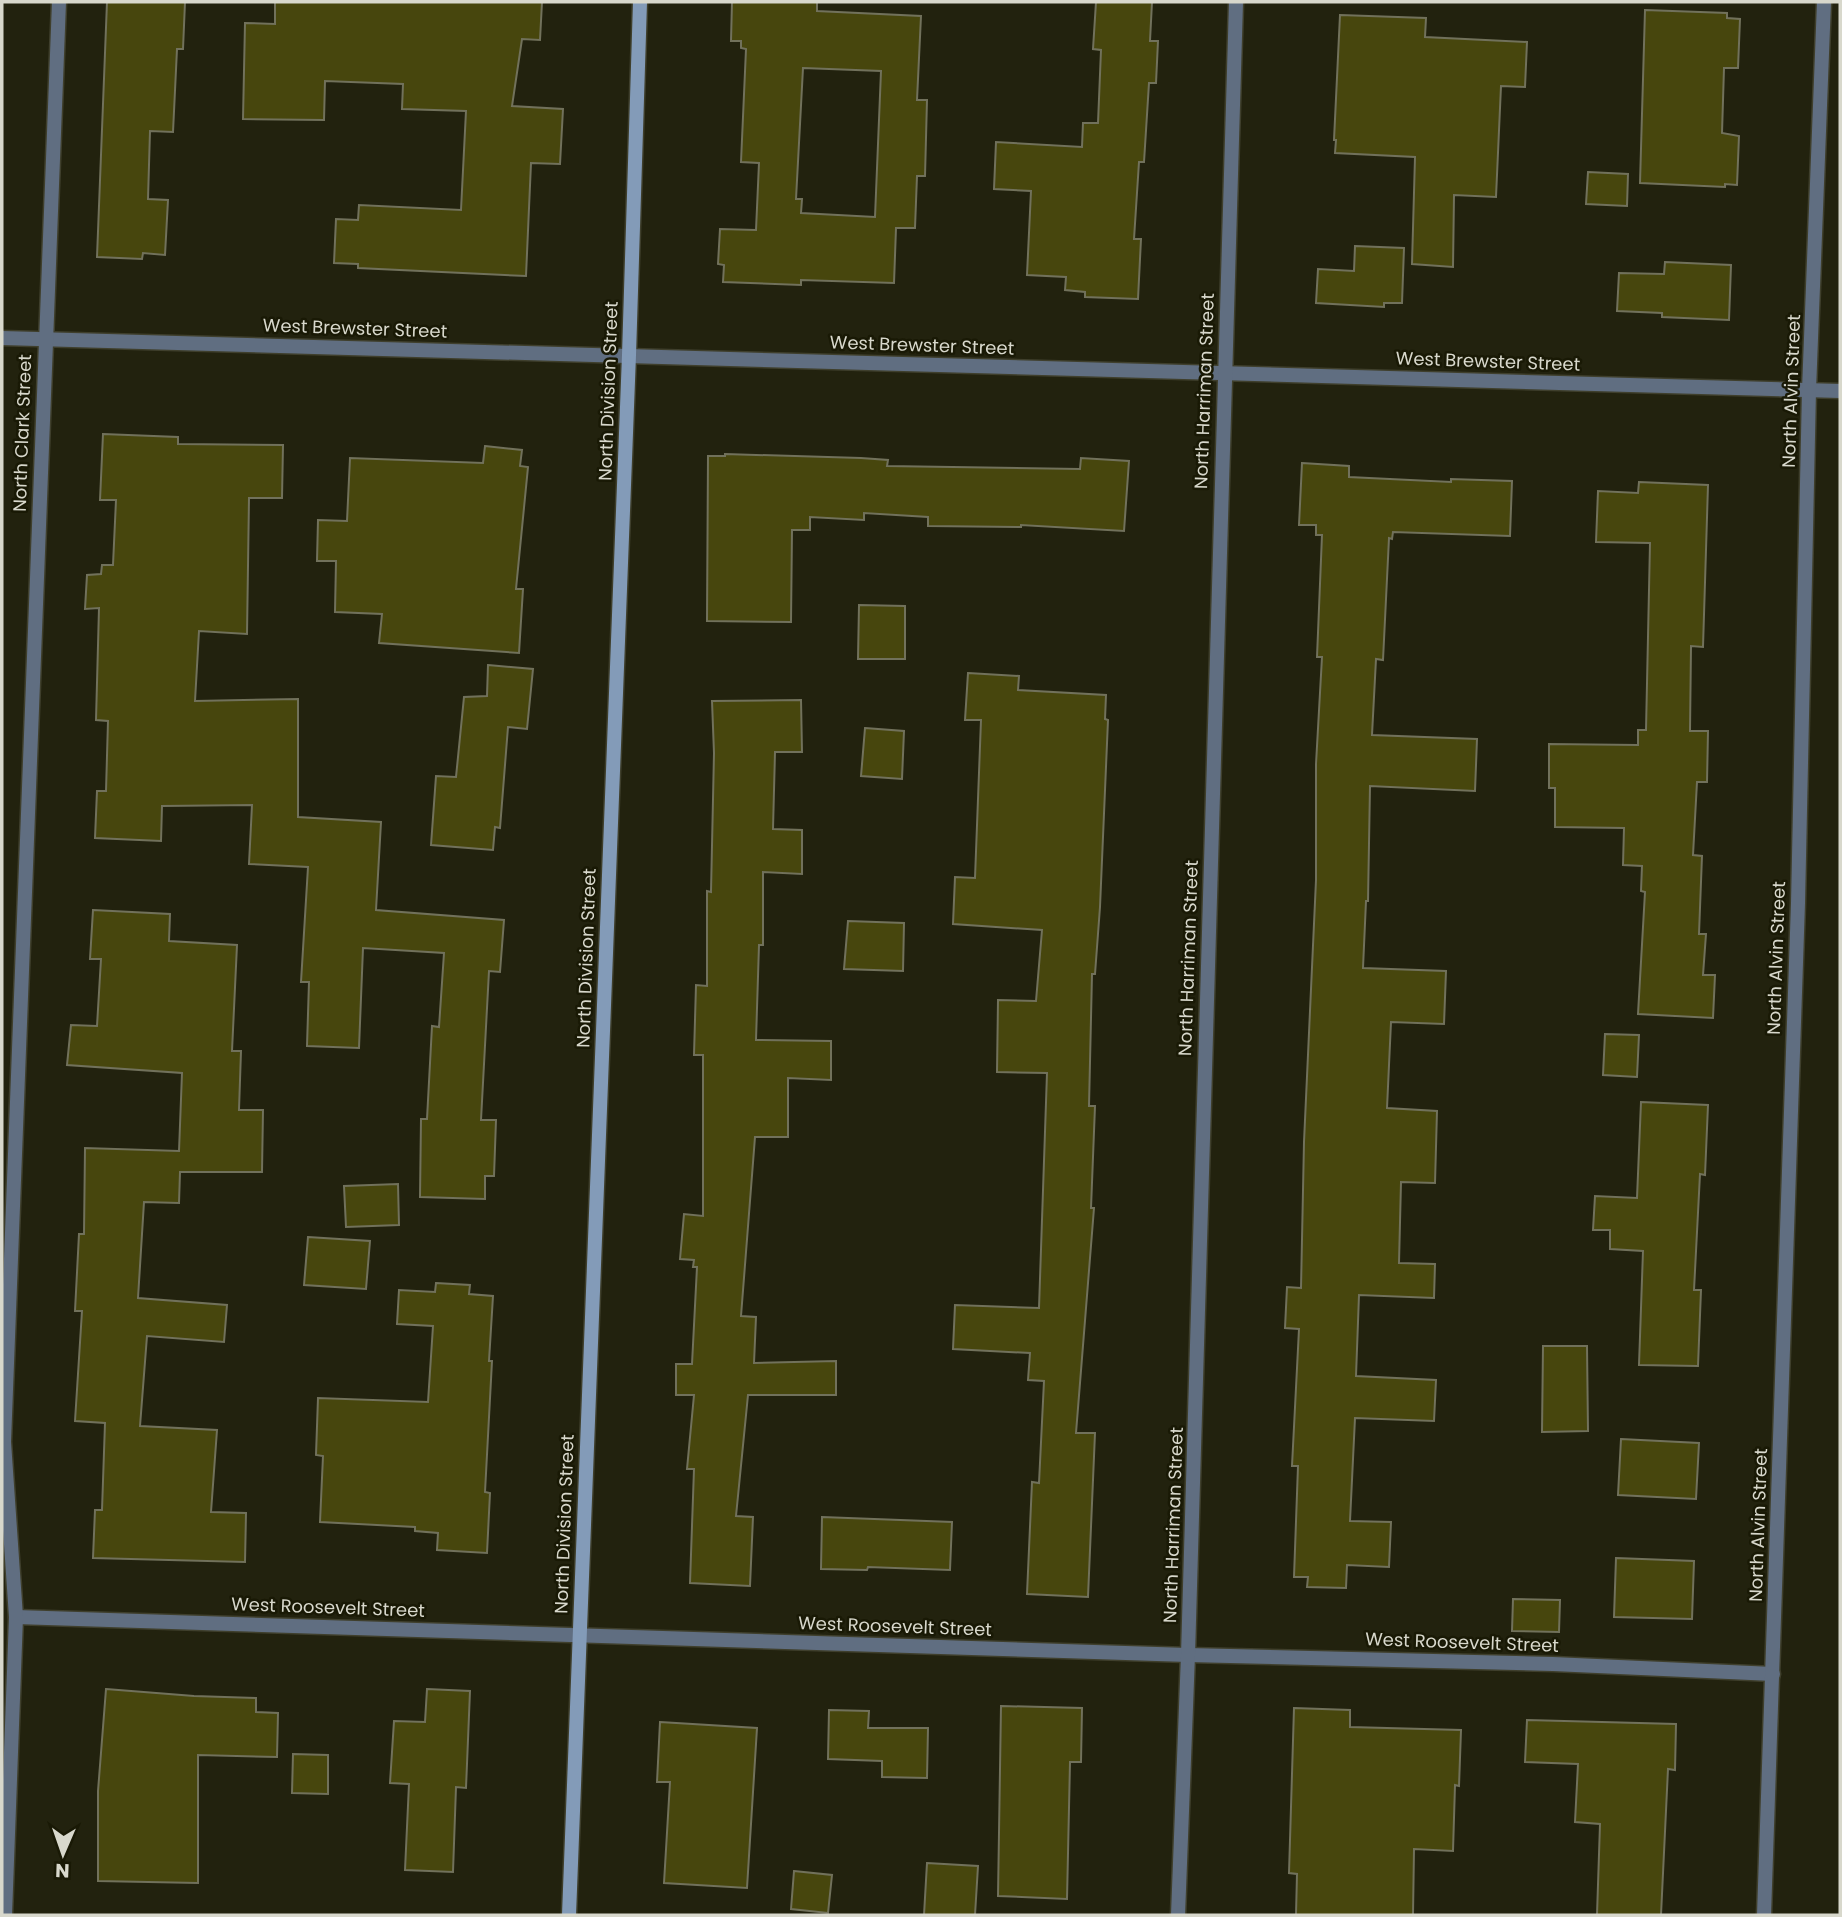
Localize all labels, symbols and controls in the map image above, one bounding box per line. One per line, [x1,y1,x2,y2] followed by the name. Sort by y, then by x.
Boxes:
[1188,293,1220,489] street label: North Harriman Street
[592,301,624,481] street label: North Division Street
[262,312,448,344] street label: West Brewster Street
[1776,314,1806,468] street label: North Alvin Street
[829,329,1015,361] street label: West Brewster Street
[1395,345,1581,377] street label: West Brewster Street
[7,354,37,512] street label: North Clark Street
[1172,860,1204,1056] street label: North Harriman Street
[570,868,602,1048] street label: North Division Street
[1761,881,1791,1035] street label: North Alvin Street
[1157,1427,1189,1623] street label: North Harriman Street
[548,1434,580,1614] street label: North Division Street
[1743,1448,1773,1602] street label: North Alvin Street
[231,1591,425,1623] street label: West Roosevelt Street
[798,1610,992,1642] street label: West Roosevelt Street
[1365,1626,1559,1658] street label: West Roosevelt Street
[28,1819,98,1889] north arrow
[55,1857,70,1884] text: N

